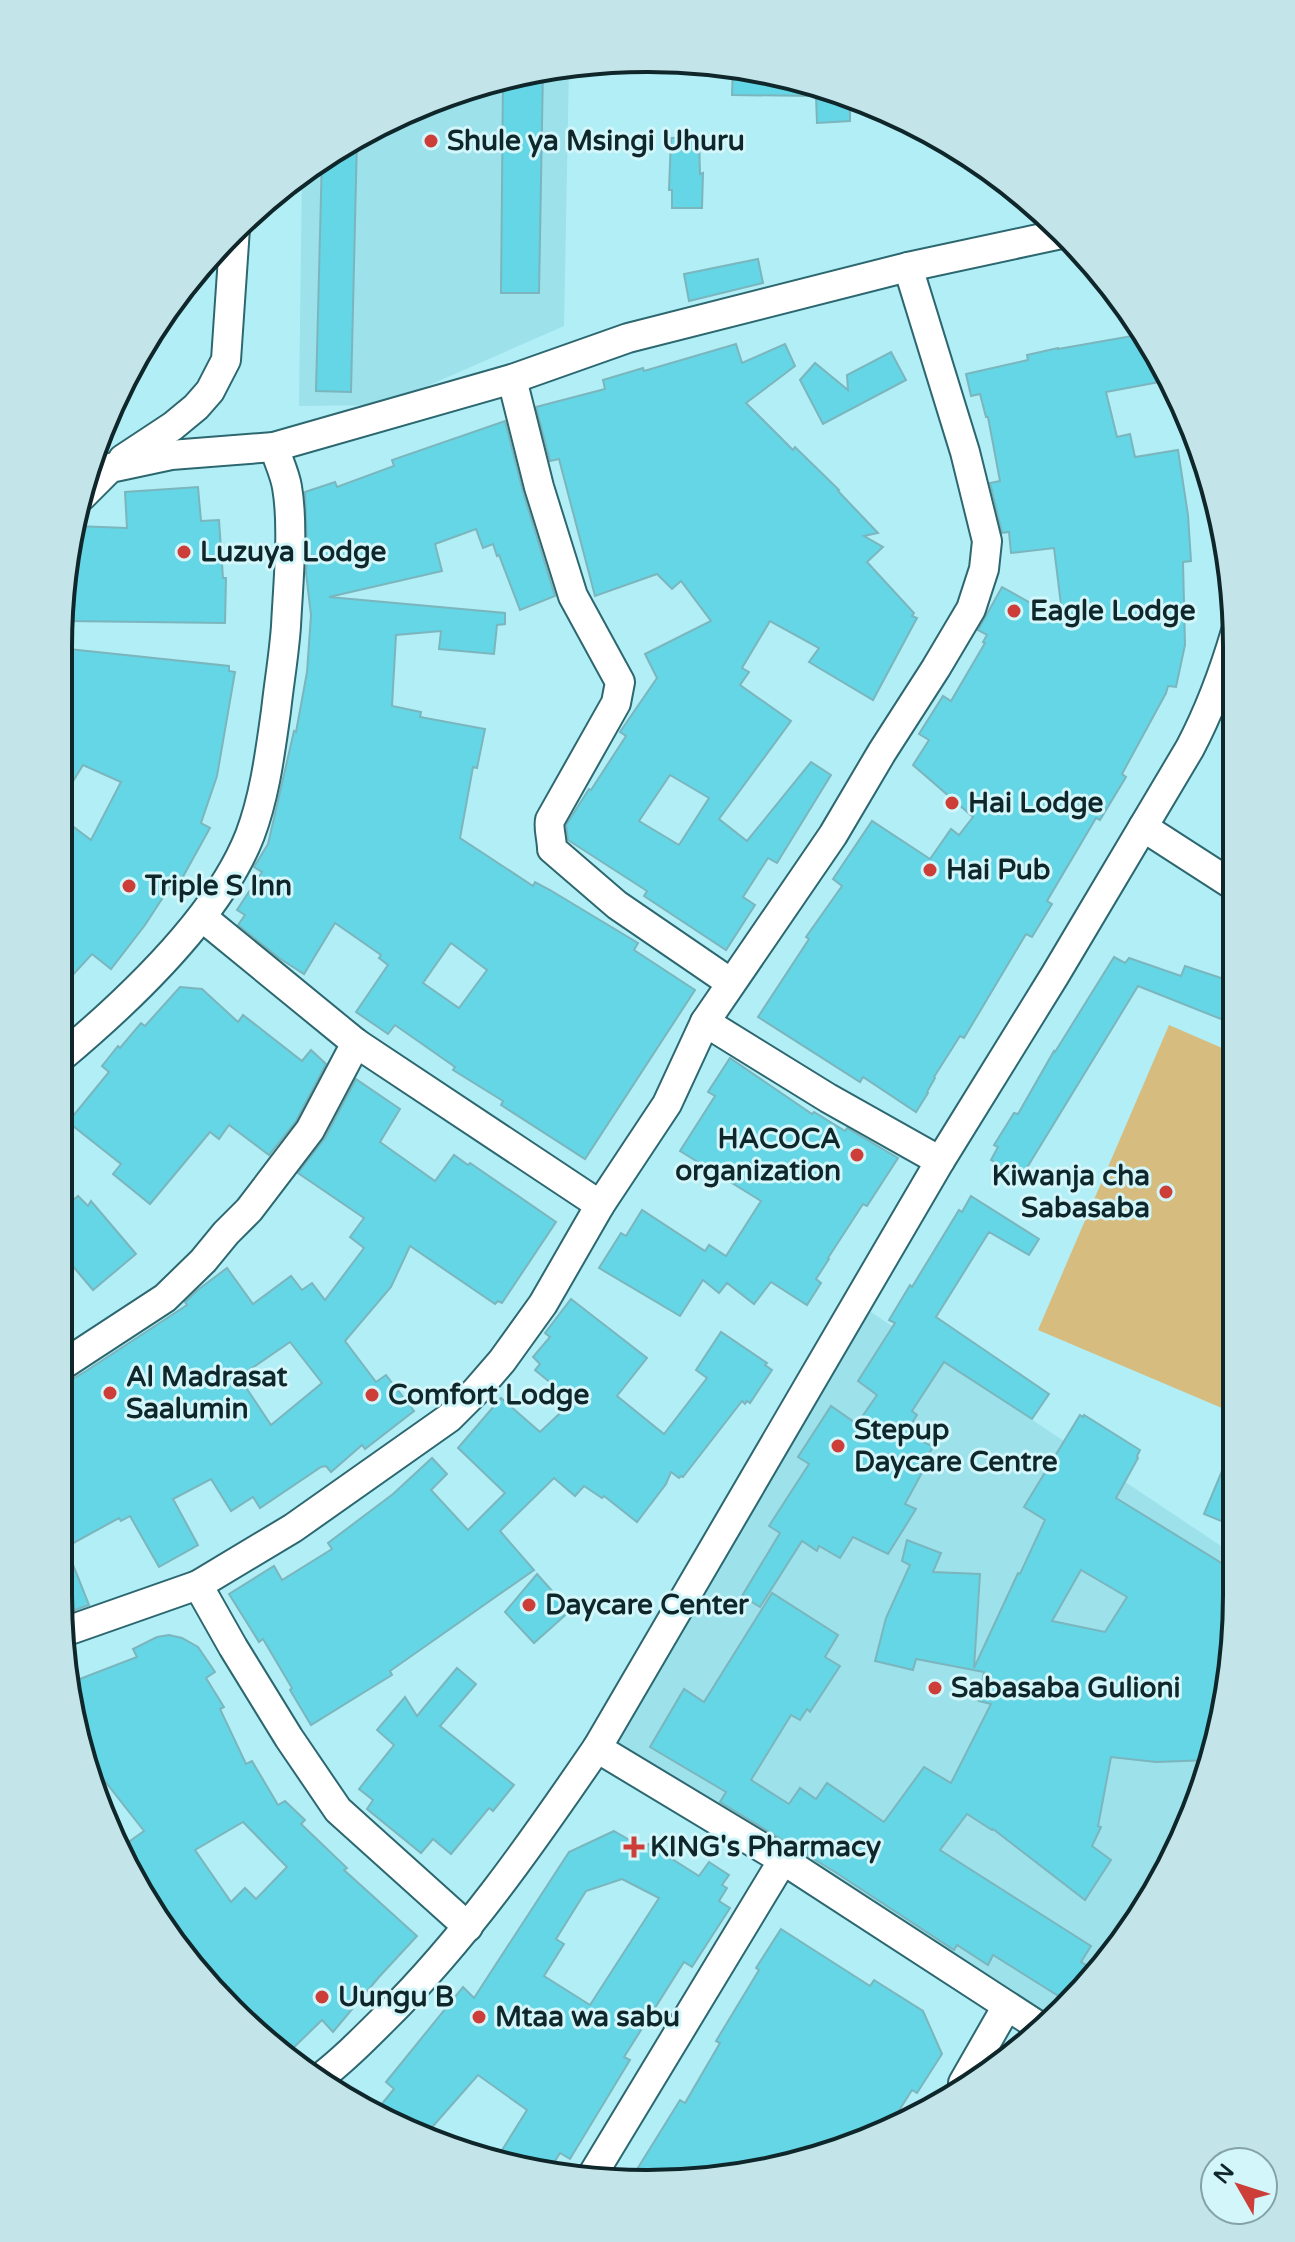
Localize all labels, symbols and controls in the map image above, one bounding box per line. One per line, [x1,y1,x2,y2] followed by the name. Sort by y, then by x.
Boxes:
[447,124,745,158] place label: Shule ya Msingi Uhuru
[422,132,440,150] marker: Shule ya Msingi Uhuru
[200,535,387,569] place label: Luzuya Lodge
[175,543,193,561] marker: Luzuya Lodge
[1030,594,1196,628] place label: Eagle Lodge
[1005,602,1023,620] marker: Eagle Lodge
[968,786,1104,820] place label: Hai Lodge
[943,794,961,812] marker: Hai Lodge
[946,853,1050,887] place label: Hai Pub
[921,861,939,879] marker: Hai Pub
[144,869,292,903] place label: Triple S Inn
[120,877,138,895] marker: Triple S Inn
[675,1122,841,1188] place label: HACOCA organization
[848,1146,866,1164] marker: HACOCA organization
[992,1159,1150,1225] place label: Kiwanja cha Sabasaba
[1157,1183,1175,1201] marker: Kiwanja cha Sabasaba
[126,1360,288,1426] place label: Al Madrasat Saalumin
[388,1378,589,1412] place label: Comfort Lodge
[101,1384,119,1402] marker: Al Madrasat Saalumin
[363,1386,381,1404] marker: Comfort Lodge
[854,1413,1058,1479] place label: Stepup Daycare Centre
[829,1437,847,1455] marker: Stepup Daycare Centre
[545,1588,750,1622] place label: Daycare Center
[520,1596,538,1614] marker: Daycare Center
[951,1671,1181,1705] place label: Sabasaba Gulioni
[926,1679,944,1697] marker: Sabasaba Gulioni
[650,1830,881,1864] place label: KING's Pharmacy
[625,1838,643,1856] marker: KING's Pharmacy
[338,1980,454,2014] place label: Uungu B
[313,1988,331,2006] marker: Uungu B
[495,2000,680,2034] place label: Mtaa wa sabu
[470,2008,488,2026] marker: Mtaa wa sabu
[1199,2146,1279,2226] north arrow
[1209,2159,1240,2189] text: N

